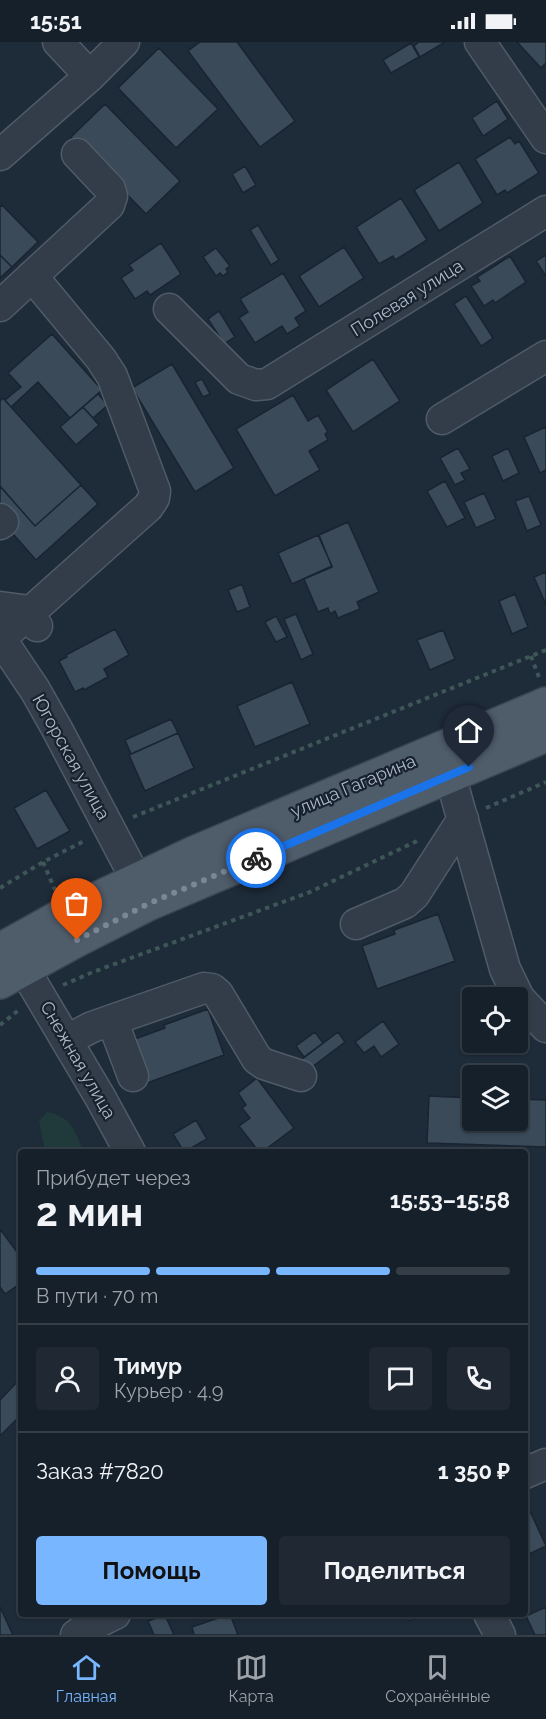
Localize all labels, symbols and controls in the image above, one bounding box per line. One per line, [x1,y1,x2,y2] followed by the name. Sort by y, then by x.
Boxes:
[30,8,82,34] text: 15:51
[347,255,467,340] street label: Полевая улица
[28,690,115,823] street label: Югорская улица
[443,705,494,767] pin
[452,714,485,747] icon: home
[287,750,418,821] street label: улица Гагарина
[226,828,286,888] courier
[240,842,273,875] icon: bike
[51,878,102,940] pin
[60,887,93,920] icon: bag
[462,987,528,1131] map controls
[462,987,528,1053] button: locate
[36,997,121,1122] street label: Снежная улица
[462,1065,528,1131] button: layers
[36,1166,190,1190] text: Прибудет через
[390,1187,510,1213] text: 15:53–15:58
[36,1189,143,1235] text: 2 мин
[36,1284,158,1308] text: В пути · 70 m
[36,1347,99,1410] button: person
[369,1347,432,1410] button: chat
[447,1347,510,1410] button: phone
[114,1353,182,1379] text: Тимур
[114,1379,223,1403] text: Курьер · 4.9
[36,1458,164,1484] text: Заказ #7820
[438,1458,510,1484] text: 1 350 ₽
[36,1536,267,1605] button: Помощь
[279,1536,510,1605] button: Поделиться
[56,1651,117,1706] tab: Главная
[229,1651,274,1706] tab: Карта
[385,1651,490,1706] tab: Сохранённые

